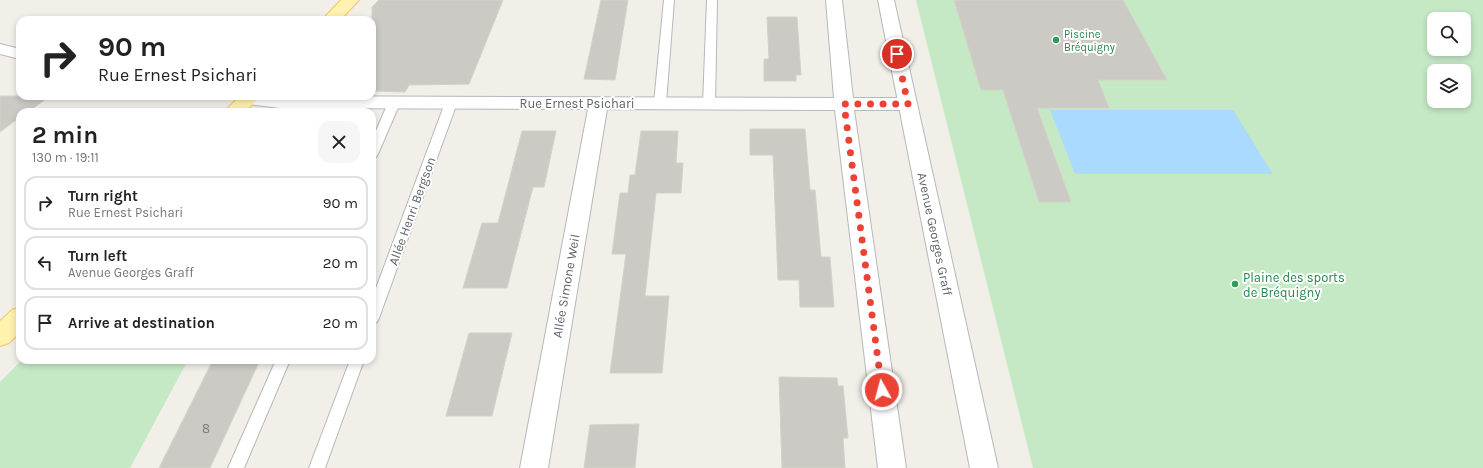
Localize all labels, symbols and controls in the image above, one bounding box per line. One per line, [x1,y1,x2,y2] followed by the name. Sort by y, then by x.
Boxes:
[1427,12,1471,108] map controls
[1427,12,1471,56] button: search
[1064,28,1115,54] place label: Piscine Bréquigny
[98,30,166,63] text: 90 m
[32,32,84,84] icon: right
[1051,35,1061,45] marker: Piscine Bréquigny
[880,37,914,71] pin
[886,43,908,65] icon: arrive
[98,64,257,86] text: Rue Ernest Psichari
[1427,64,1471,108] button: layers
[519,96,635,111] street label: Rue Ernest Psichari
[32,121,98,149] text: 2 min
[318,121,360,163] button: close
[32,150,99,165] text: 130 m · 19:11
[385,155,439,267] street label: Allée Henri Bergson
[915,171,956,298] street label: Avenue Georges Graff
[68,187,138,205] text: Turn right
[34,192,56,214] icon: right
[323,194,358,212] text: 90 m
[68,205,183,220] text: Rue Ernest Psichari
[549,233,583,339] street label: Allée Simone Weil
[68,247,127,265] text: Turn left
[34,252,56,274] icon: left
[323,254,358,272] text: 20 m
[68,265,194,280] text: Avenue Georges Graff
[1243,270,1345,301] place label: Plaine des sports de Bréquigny
[1230,279,1240,289] marker: Plaine des sports de Bréquigny
[34,312,56,334] icon: arrive
[68,314,215,332] text: Arrive at destination
[323,314,358,332] text: 20 m
[861,369,903,411] position arrow
[202,421,210,436] house number: 8

